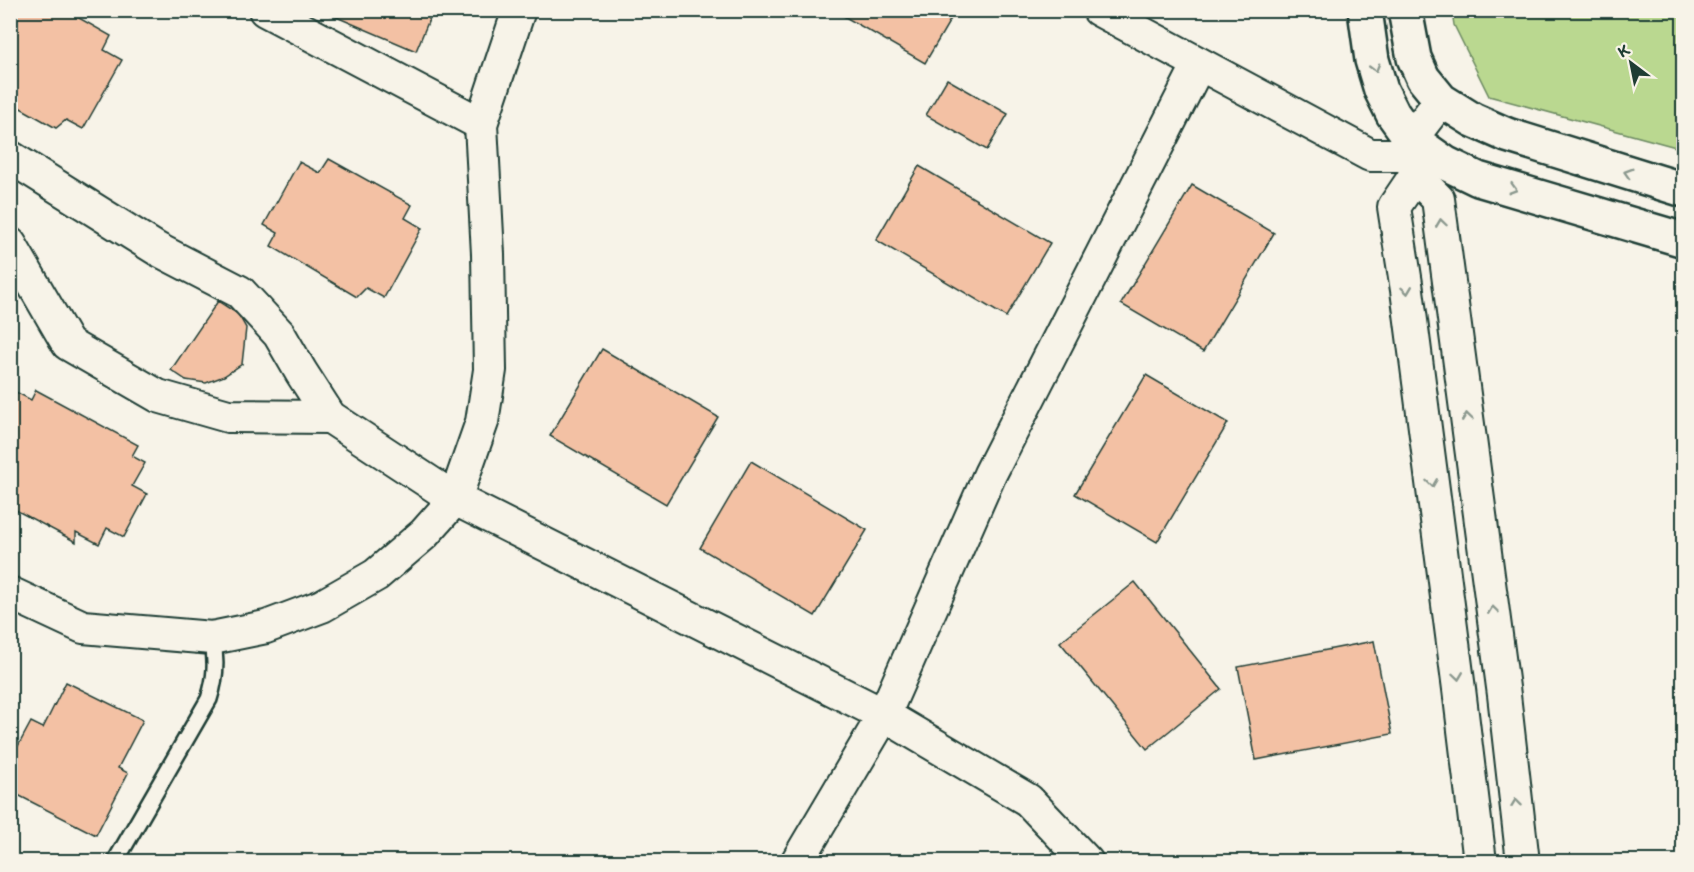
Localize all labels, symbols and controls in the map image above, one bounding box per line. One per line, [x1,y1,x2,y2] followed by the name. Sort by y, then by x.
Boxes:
[1601,33,1661,93] north arrow
[1614,40,1633,61] text: K
[1368,62,1380,73] one-way arrow
[1623,167,1634,180] one-way arrow
[1507,182,1518,194] one-way arrow
[1435,219,1448,228] one-way arrow
[1400,285,1412,294] one-way arrow
[1461,412,1473,421] one-way arrow
[1425,479,1437,488] one-way arrow
[1487,605,1499,614] one-way arrow
[1451,672,1463,681] one-way arrow
[1511,799,1523,808] one-way arrow

